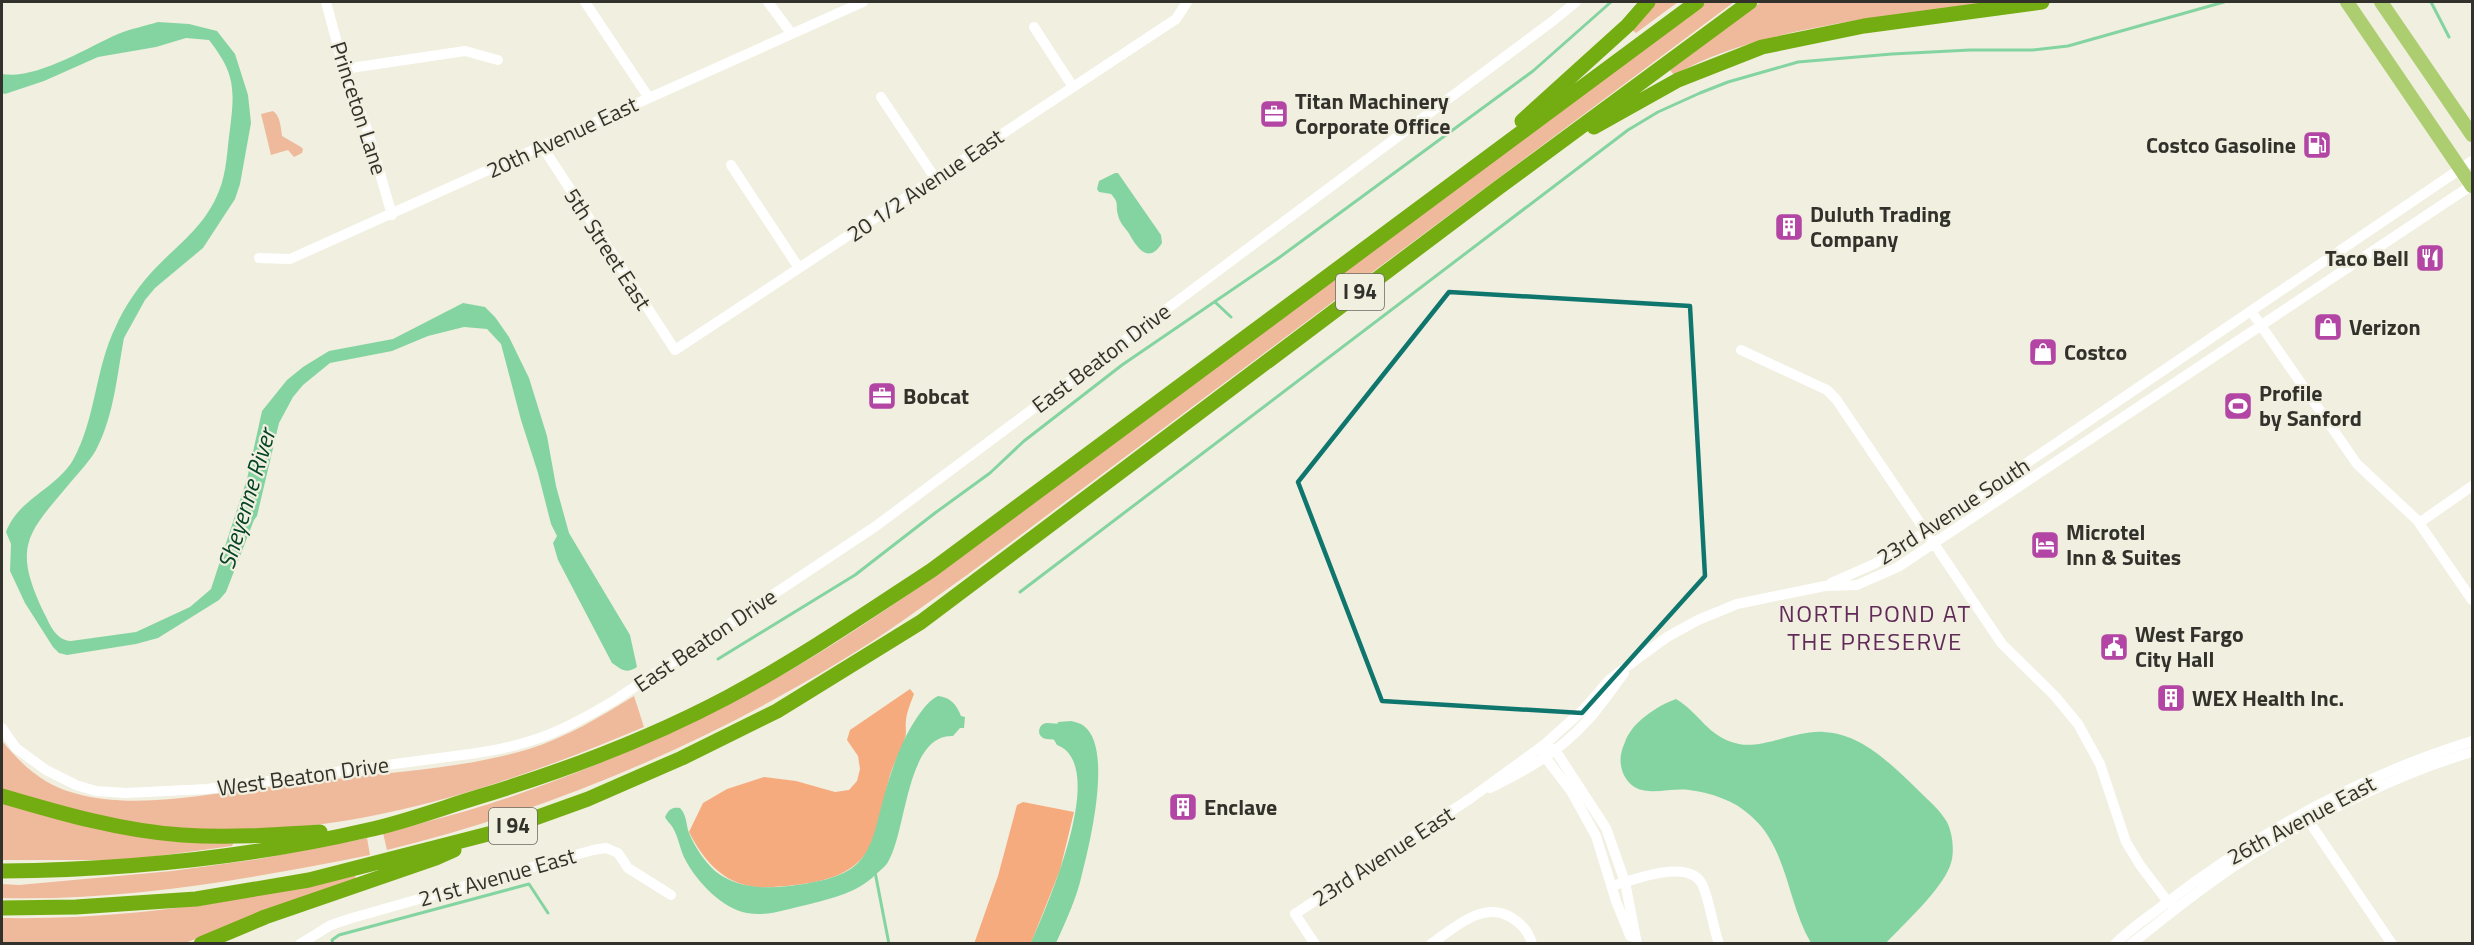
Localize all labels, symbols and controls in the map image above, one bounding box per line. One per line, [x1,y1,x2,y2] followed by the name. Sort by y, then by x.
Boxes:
[321,37,397,179] street label: Princeton Lane
[1295,84,1451,143] place label: Titan Machinery Corporate Office
[481,87,644,187] street label: 20th Avenue East
[1258,98,1290,130] office icon: Titan Machinery Corporate Office
[840,120,1011,250] street label: 20 1/2 Avenue East
[2146,128,2296,162] place label: Costco Gasoline
[2301,129,2333,161] fuel station icon: Costco Gasoline
[556,181,660,317] street label: 5th Street East
[1810,197,1951,256] place label: Duluth Trading Company
[1773,211,1805,243] building icon: Duluth Trading Company
[2325,241,2409,275] place label: Taco Bell
[2414,242,2446,274] restaurant icon: Taco Bell
[1336,274,1384,310] road number: I 94
[1025,295,1177,421] street label: East Beaton Drive
[2349,310,2421,344] place label: Verizon
[2312,311,2344,343] shop icon: Verizon
[2064,335,2127,369] place label: Costco
[2027,336,2059,368] shop icon: Costco
[2259,376,2362,435] place label: Profile by Sanford
[903,379,969,413] place label: Bobcat
[866,380,898,412] office icon: Bobcat
[2222,390,2254,422] sports icon: Profile by Sanford
[208,421,285,573] water label: Sheyenne River
[1870,449,2036,573] street label: 23rd Avenue South
[2066,515,2181,574] place label: Microtel Inn & Suites
[2029,529,2061,561] hotel icon: Microtel Inn & Suites
[627,580,783,700] street label: East Beaton Drive
[1778,595,1972,659] district label: NORTH POND AT THE PRESERVE
[2135,617,2244,676] place label: West Fargo City Hall
[2098,631,2130,663] public building icon: West Fargo City Hall
[2192,681,2344,715] place label: WEX Health Inc.
[2155,682,2187,714] building icon: WEX Health Inc.
[215,747,391,805] street label: West Beaton Drive
[2221,766,2382,873] street label: 26th Avenue East
[1204,790,1277,824] place label: Enclave
[1167,791,1199,823] building icon: Enclave
[1305,797,1461,915] street label: 23rd Avenue East
[489,808,537,844] road number: I 94
[414,838,580,916] street label: 21st Avenue East

